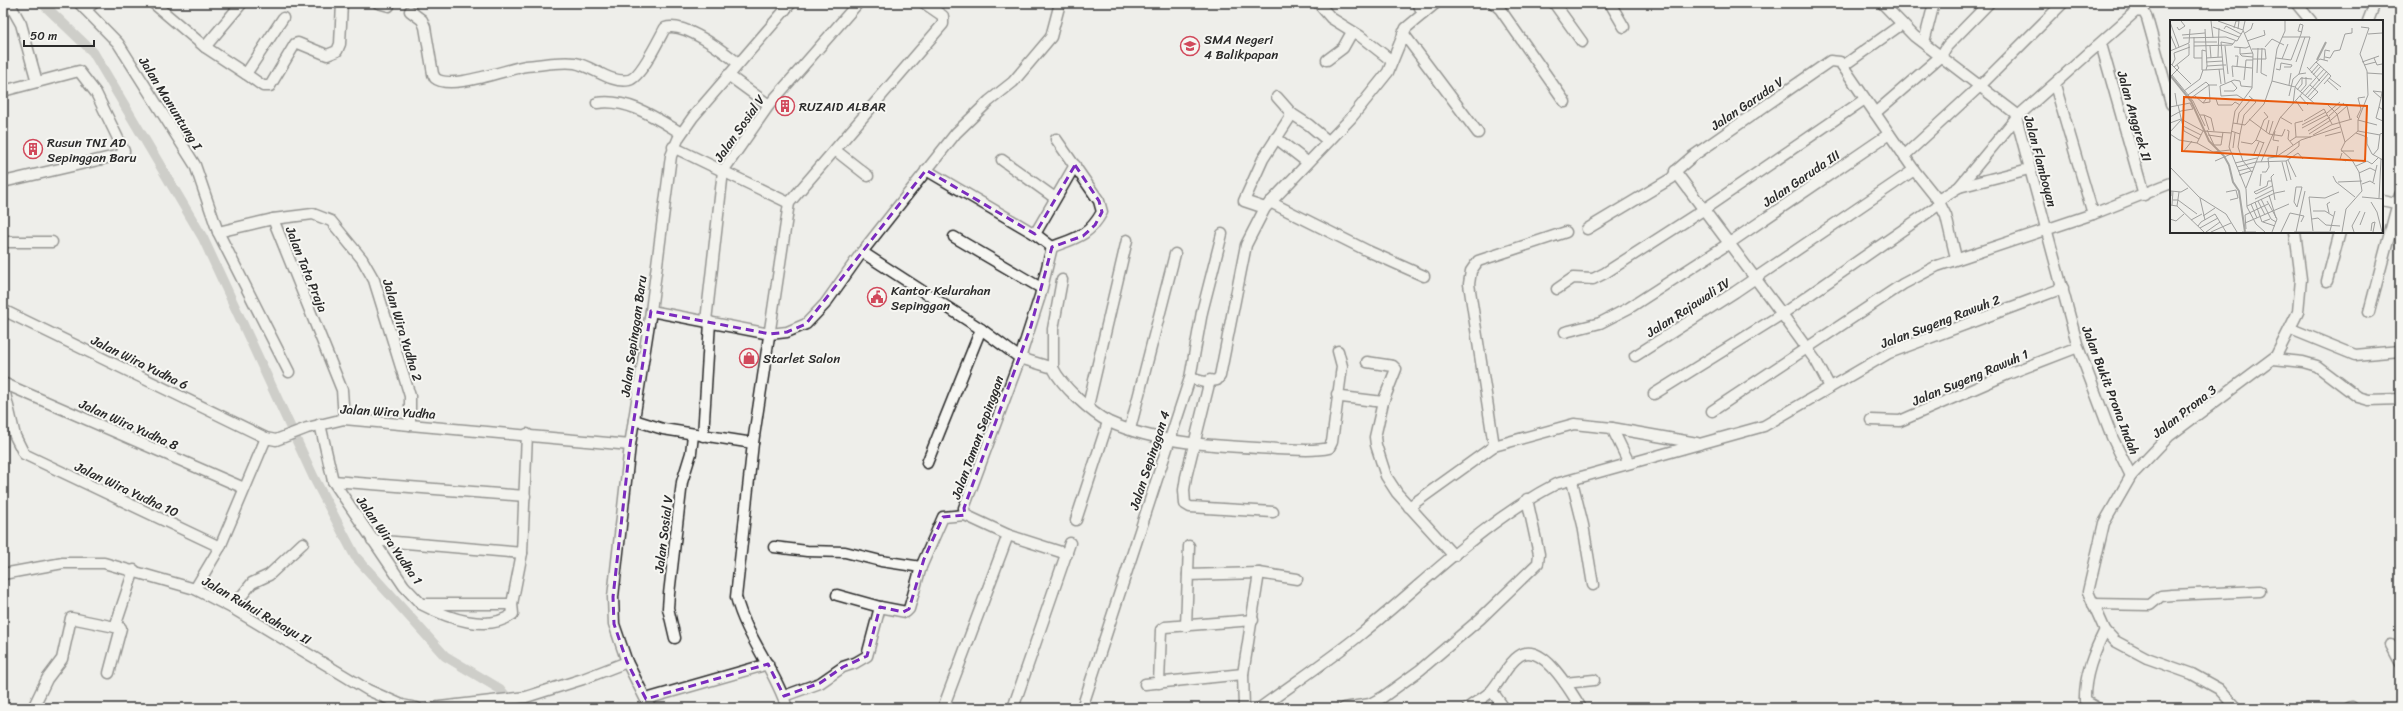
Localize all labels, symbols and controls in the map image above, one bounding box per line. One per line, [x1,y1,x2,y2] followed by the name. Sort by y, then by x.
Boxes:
[2170,20,2383,233] inset map
[24,22,94,48] scale bar
[30,25,57,47] text: 50 m
[1204,28,1278,66] place label: SMA Negeri 4 Balikpapan
[1179,35,1201,57] school or university icon: SMA Negeri 4 Balikpapan
[132,51,209,155] street label: Jalan Manuntung I
[2110,67,2158,164] street label: Jalan Anggrek II
[1705,70,1789,137] street label: Jalan Garuda V
[707,89,771,168] street label: Jalan Sosial V
[774,95,796,117] building icon: RUZAID ALBAR
[799,95,886,118] place label: RUZAID ALBAR
[2017,112,2064,210] street label: Jalan Flamboyan
[47,131,136,169] place label: Rusun TNI AD Sepinggan Baru
[22,138,44,160] building icon: Rusun TNI AD Sepinggan Baru
[1757,144,1845,214] street label: Jalan Garuda III
[279,222,334,316] street label: Jalan Tata Praja
[1640,271,1735,344] street label: Jalan Rajawali IV
[613,274,653,399] street label: Jalan Sepinggan Baru
[376,275,429,385] street label: Jalan Wira Yudha 2
[891,279,990,317] place label: Kantor Kelurahan Sepinggan
[866,286,888,308] public building icon: Kantor Kelurahan Sepinggan
[1876,288,2004,355] street label: Jalan Sugeng Rawuh 2
[2075,321,2146,458] street label: Jalan Bukit Prona Indah
[86,328,193,396] street label: Jalan Wira Yudha 6
[1907,342,2032,413] street label: Jalan Sugeng Rawuh 1
[738,347,760,369] shop icon: Starlet Salon
[763,347,840,370] place label: Starlet Salon
[944,372,1011,503] street label: Jalan Taman Sepinggan
[2146,379,2222,445] street label: Jalan Prona 3
[75,392,182,457] street label: Jalan Wira Yudha 8
[339,397,437,426] street label: Jalan Wira Yudha
[1122,407,1176,514] street label: Jalan Sepinggan 4
[70,455,183,524] street label: Jalan Wira Yudha 10
[350,490,429,590] street label: Jalan Wira Yudha 1
[647,494,680,575] street label: Jalan Sosial V
[197,569,316,651] street label: Jalan Ruhui Rahayu II

